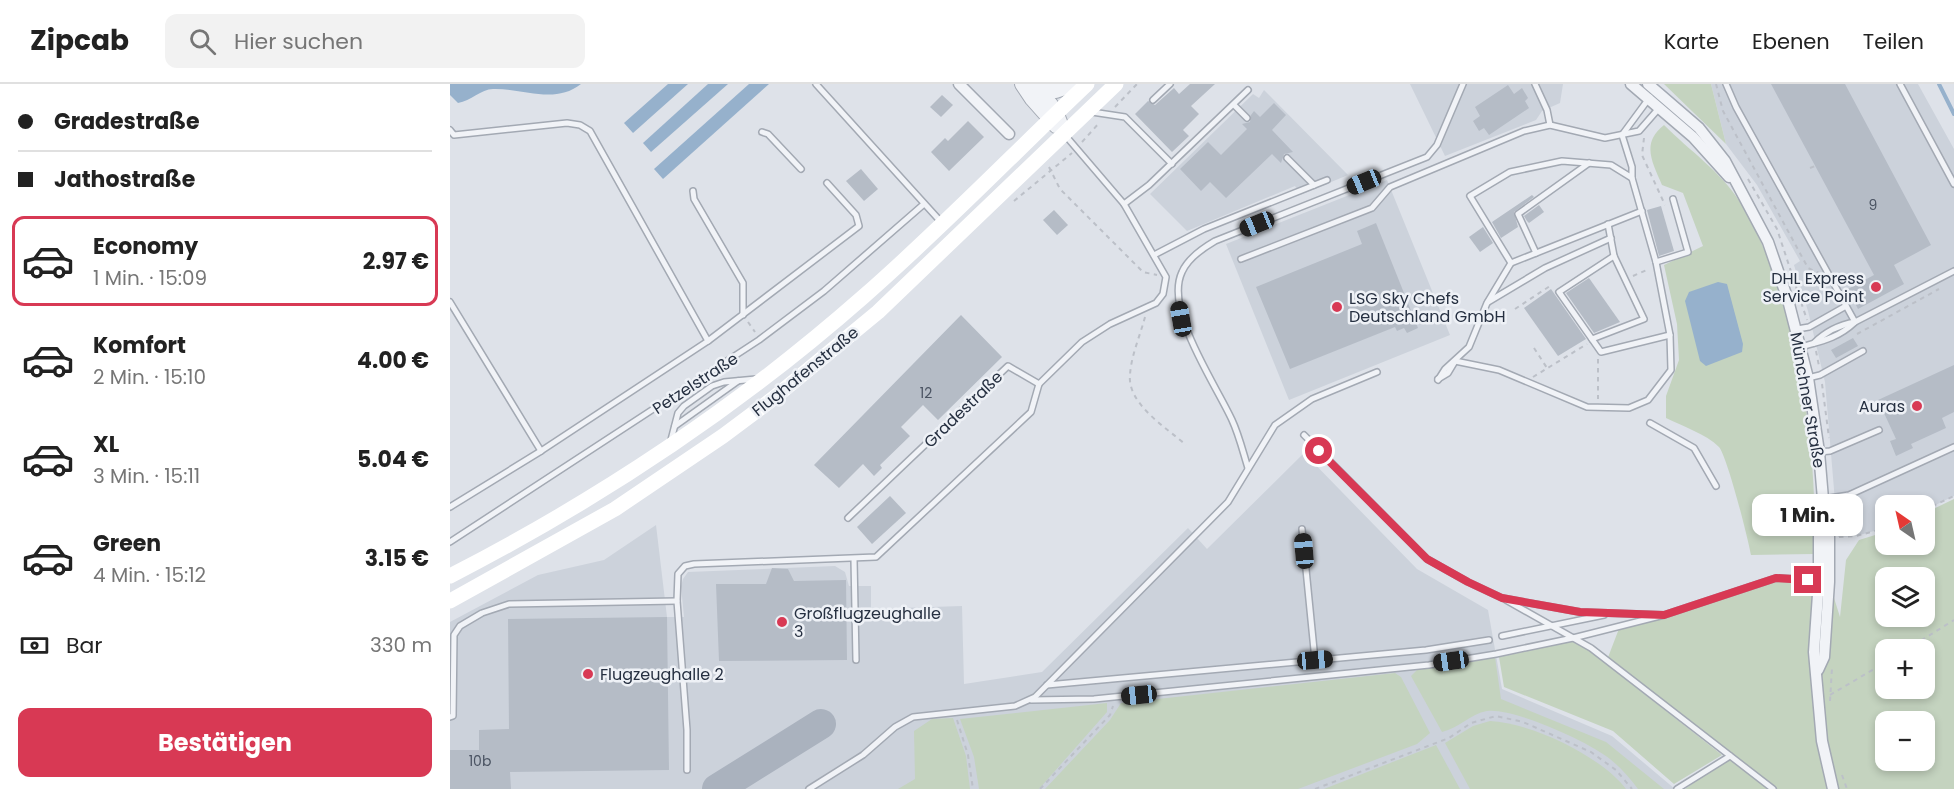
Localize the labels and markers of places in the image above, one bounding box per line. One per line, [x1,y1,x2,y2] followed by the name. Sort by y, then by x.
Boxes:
[1762,267,1864,308] place label: DHL Express Service Point
[1869,280,1883,294] marker: DHL Express Service Point
[1349,287,1506,328] place label: LSG Sky Chefs Deutschland GmbH
[1330,300,1344,314] marker: LSG Sky Chefs Deutschland GmbH
[1859,395,1905,418] place label: Auras
[1910,399,1924,413] marker: Auras
[794,602,941,643] place label: Großflugzeughalle 3
[775,615,789,629] marker: Großflugzeughalle 3
[600,663,724,686] place label: Flugzeughalle 2
[581,667,595,681] marker: Flugzeughalle 2

